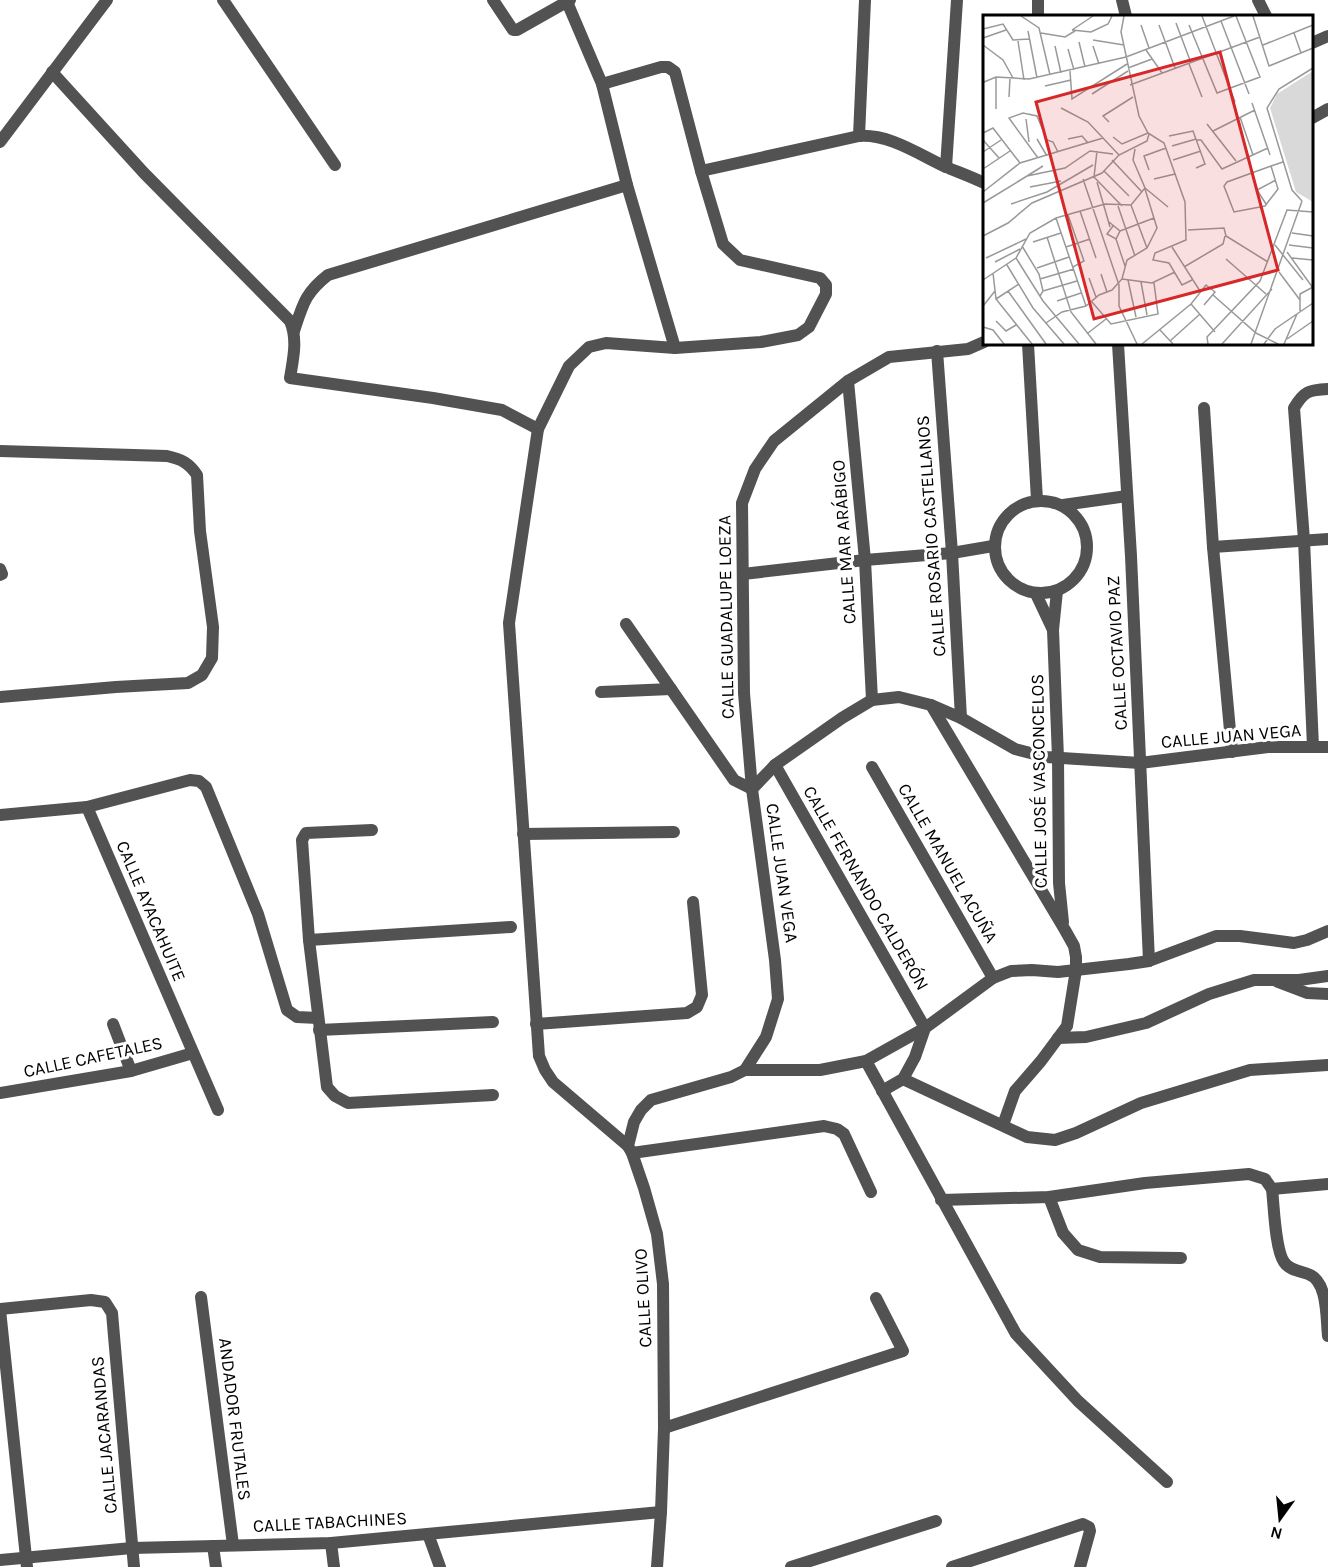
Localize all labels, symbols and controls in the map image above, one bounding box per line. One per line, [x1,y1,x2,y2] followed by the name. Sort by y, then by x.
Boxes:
[983,15,1313,345] inset map
[912,415,950,657] street label: CALLE ROSARIO CASTELLANOS
[826,459,861,625] street label: CALLE MAR ARÁBIGO
[713,515,739,719] street label: CALLE GUADALUPE LOEZA
[1102,575,1132,731] street label: CALLE OCTAVIO PAZ
[1025,674,1052,888] street label: CALLE JOSÉ VASCONCELOS
[1160,719,1302,753] street label: CALLE JUAN VEGA
[893,779,1003,947] street label: CALLE MANUEL ACUÑA
[798,781,935,994] street label: CALLE FERNANDO CALDERÓN
[761,802,803,944] street label: CALLE JUAN VEGA
[111,837,191,985] street label: CALLE AYACAHUITE
[21,1032,165,1082] street label: CALLE CAFETALES
[629,1248,657,1348] street label: CALLE OLIVO
[214,1336,256,1502] street label: ANDADOR FRUTALES
[86,1355,122,1515] street label: CALLE JACARANDAS
[1250,1489,1310,1549] north arrow
[252,1507,408,1537] street label: CALLE TABACHINES
[1268,1522,1284,1544] text: N

